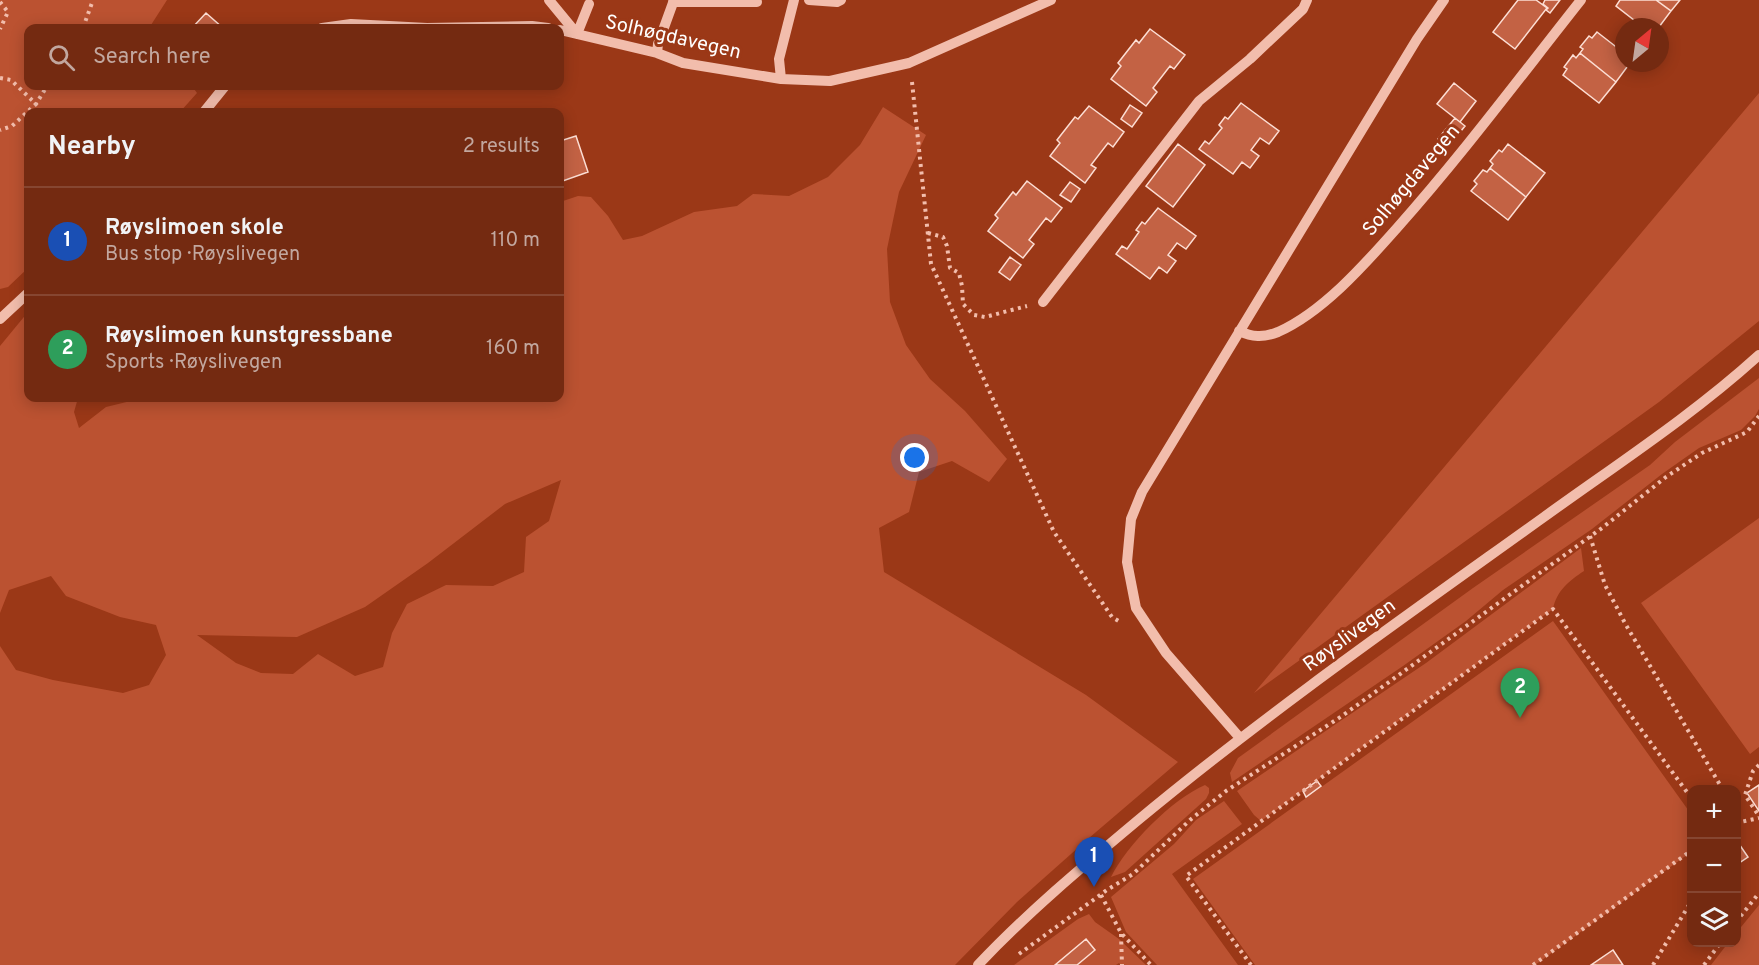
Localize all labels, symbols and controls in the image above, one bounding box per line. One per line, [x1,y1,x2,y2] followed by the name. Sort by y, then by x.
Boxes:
[603,10,743,66] street label: Solhøgdavegen
[1615,18,1669,72] north arrow
[24,24,564,90] search box
[45,41,78,74] icon: search
[93,44,211,71] text: Search here
[1357,120,1467,242] street label: Solhøgdavegen
[48,131,136,164] text: Nearby
[463,134,540,160] text: 2 results
[105,215,284,242] text: Røyslimoen skole
[64,228,72,254] text: 1
[491,228,540,254] text: 110 m
[105,242,300,268] text: Bus stop · Røyslivegen
[105,323,393,350] text: Røyslimoen kunstgressbane
[61,336,74,362] text: 2
[486,336,540,362] text: 160 m
[105,350,282,376] text: Sports · Røyslivegen
[900,443,929,472] your location
[1299,594,1401,678] street label: Røyslivegen
[1500,668,1540,718] pin: 2
[1687,785,1741,947] map controls
[1687,785,1741,839] button: +
[1074,838,1114,887] pin: 1
[1687,839,1741,893] button: −
[1687,893,1741,947] button: layers

